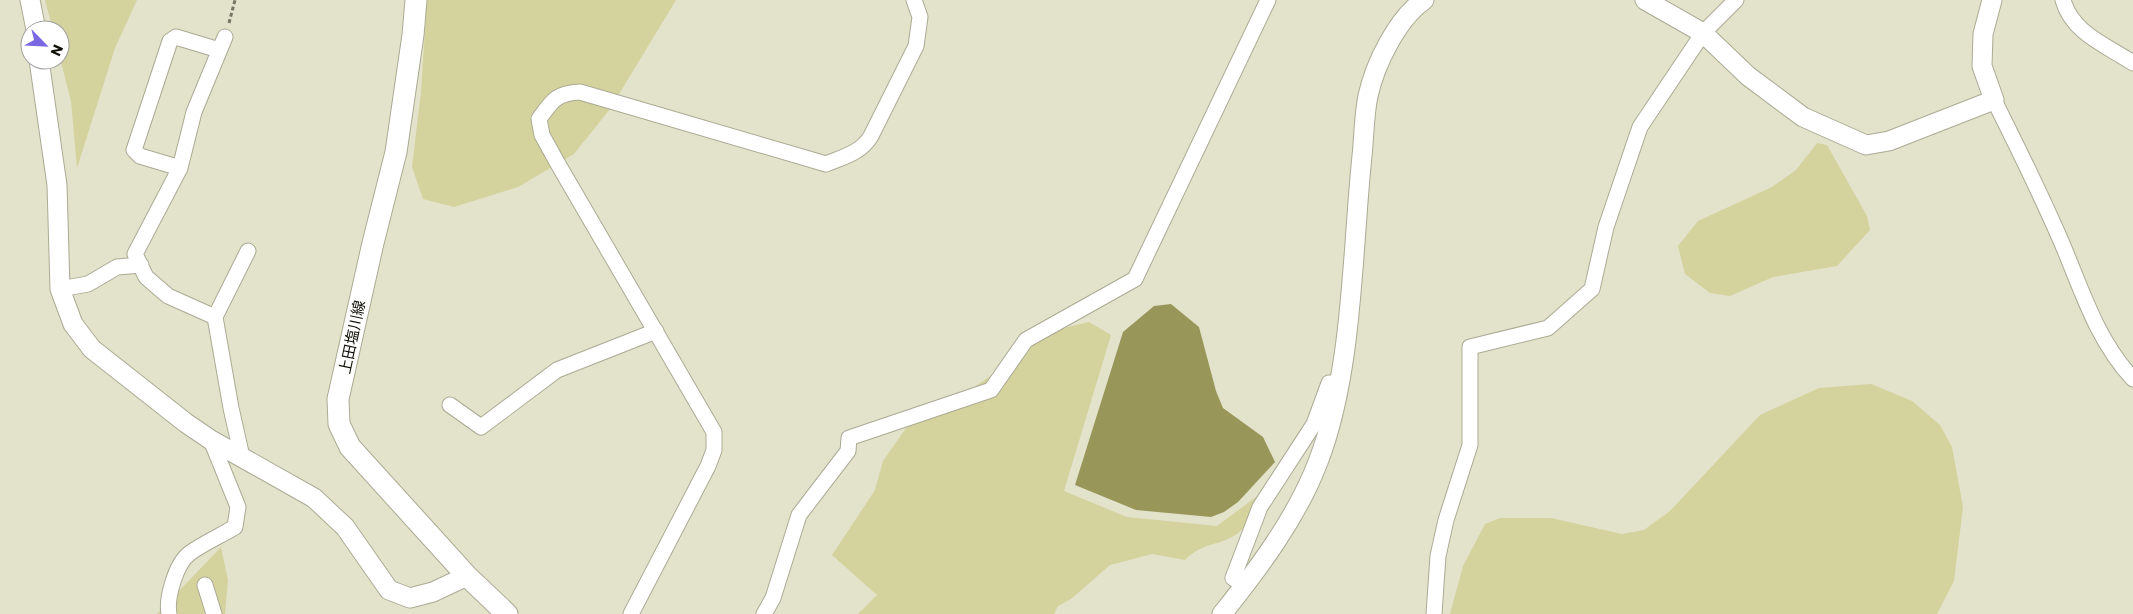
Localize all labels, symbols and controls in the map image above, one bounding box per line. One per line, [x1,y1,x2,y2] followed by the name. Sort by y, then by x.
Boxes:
[20,20,70,70] north arrow
[46,41,68,59] text: N
[334,298,370,376] street label: 上田塩川線

